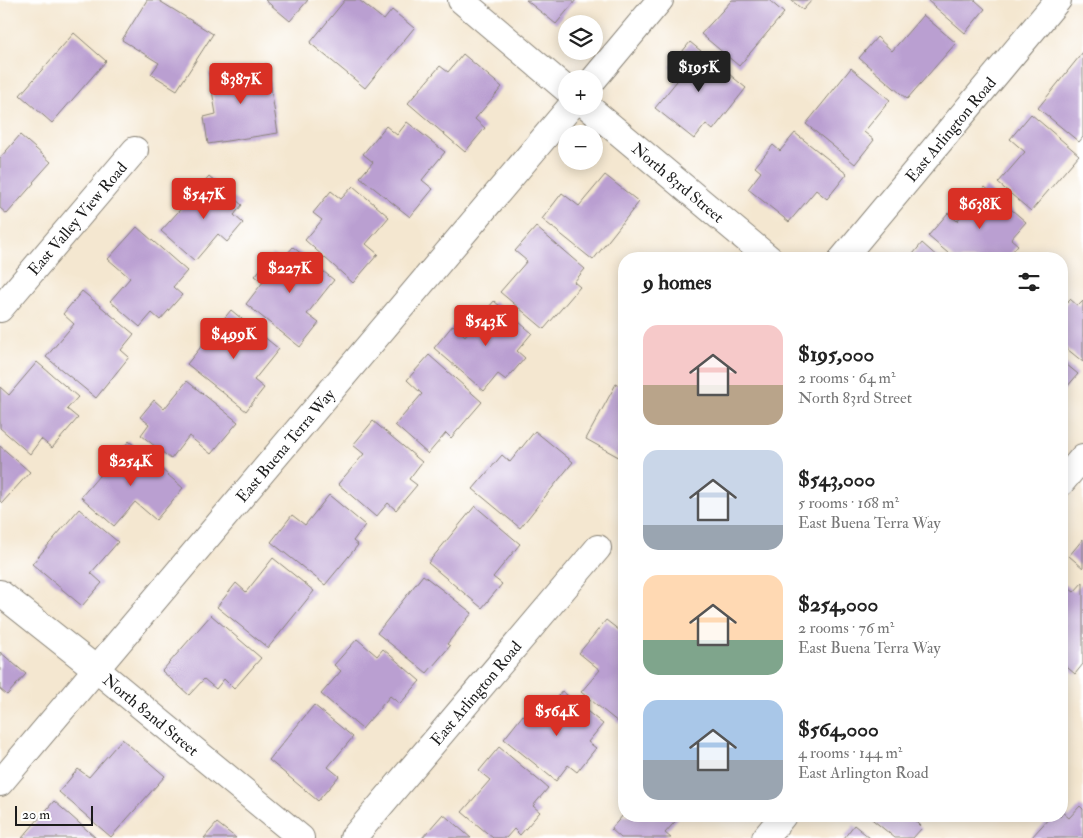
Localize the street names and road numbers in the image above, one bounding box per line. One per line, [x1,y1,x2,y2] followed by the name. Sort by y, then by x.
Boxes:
[901,73,1001,186] street label: East Arlington Road
[628,139,728,227] street label: North 83rd Street
[24,158,132,280] street label: East Valley View Road
[232,384,340,507] street label: East Buena Terra Way
[427,637,526,750] street label: East Arlington Road
[99,670,203,761] street label: North 82nd Street

